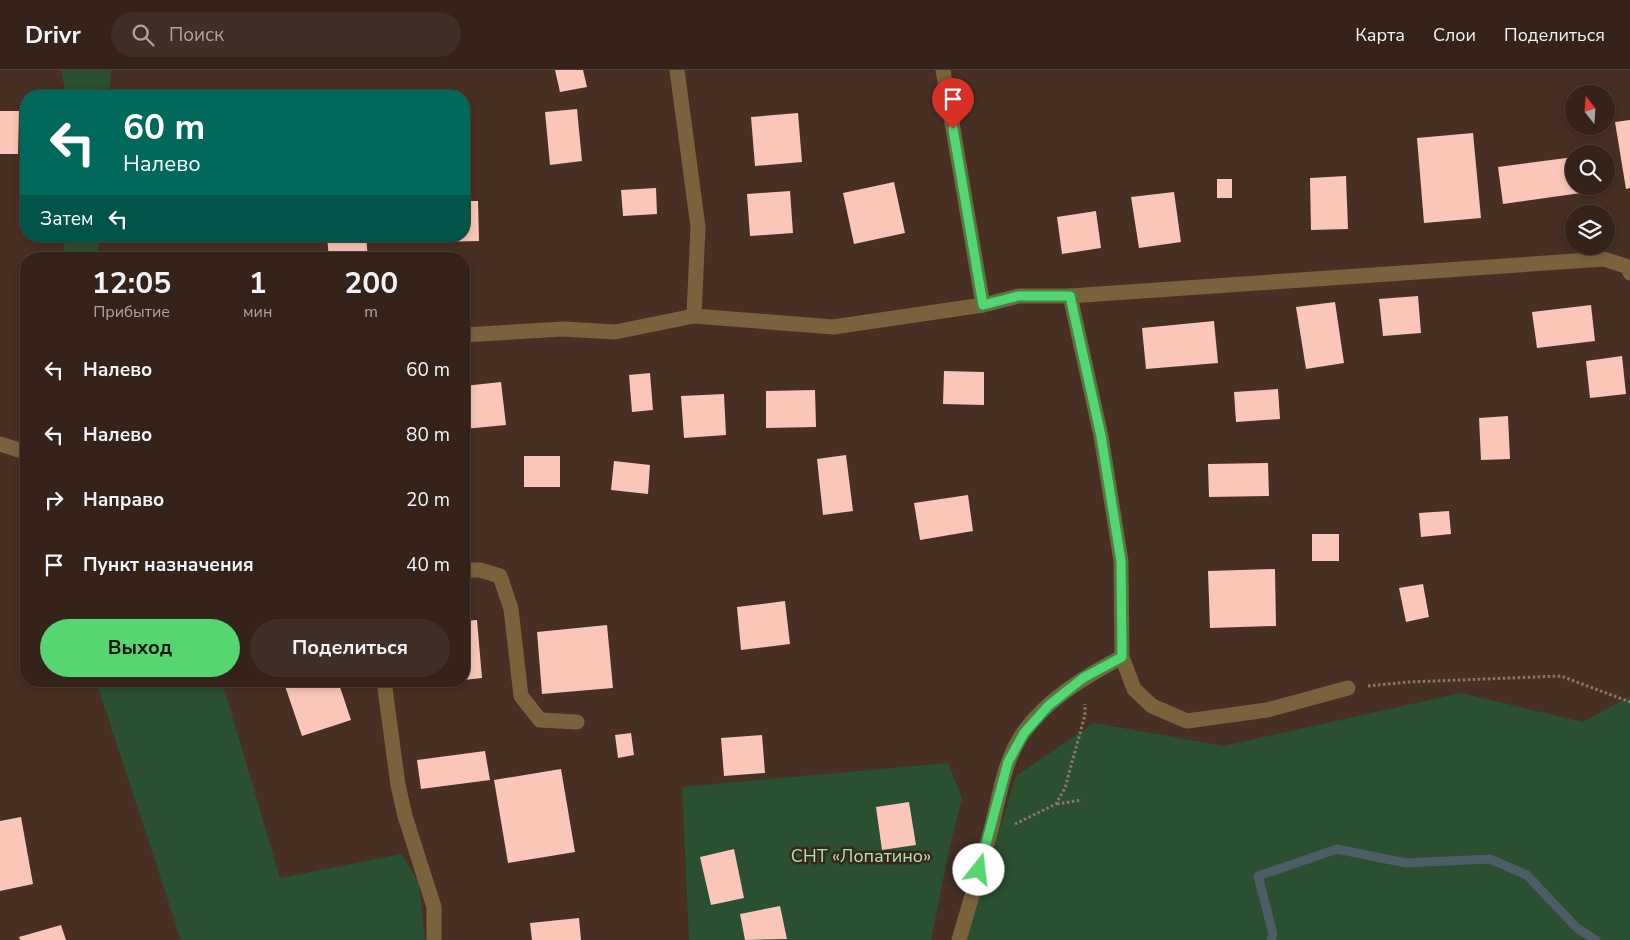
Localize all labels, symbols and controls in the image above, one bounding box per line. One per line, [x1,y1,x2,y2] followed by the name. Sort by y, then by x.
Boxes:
[111,12,461,57] search box
[25,19,81,51] text: Drivr
[129,21,157,49] icon: search
[169,22,224,48] text: Поиск
[1355,23,1405,47] text: Карта
[1433,23,1476,47] text: Слои
[1504,23,1605,47] text: Поделиться
[932,78,974,129] pin
[939,85,967,113] icon: arrive
[1565,85,1615,135] north arrow
[1565,85,1615,255] map controls
[123,104,205,151] text: 60 m
[40,110,105,175] icon: left
[1565,145,1615,195] button: search
[123,149,201,179] text: Налево
[104,205,132,233] icon: left
[1565,205,1615,255] button: layers
[40,206,94,232] text: Затем
[92,263,171,304] text: 12:05
[249,263,267,304] text: 1
[344,263,398,304] text: 200
[93,301,170,323] text: Прибытие
[243,301,272,323] text: мин
[364,301,378,323] text: m
[40,356,68,384] icon: left
[83,357,152,383] text: Налево
[406,357,450,383] text: 60 m
[40,421,68,449] icon: left
[83,422,152,448] text: Налево
[406,422,450,448] text: 80 m
[40,486,68,514] icon: right
[83,487,164,513] text: Направо
[406,487,450,513] text: 20 m
[40,551,68,579] icon: arrive
[83,552,254,578] text: Пункт назначения
[406,552,450,578] text: 40 m
[40,619,240,677] button: Выход
[250,619,450,677] button: Поделиться
[952,843,1004,895] position arrow
[791,844,931,868] park label: СНТ «Лопатино»

